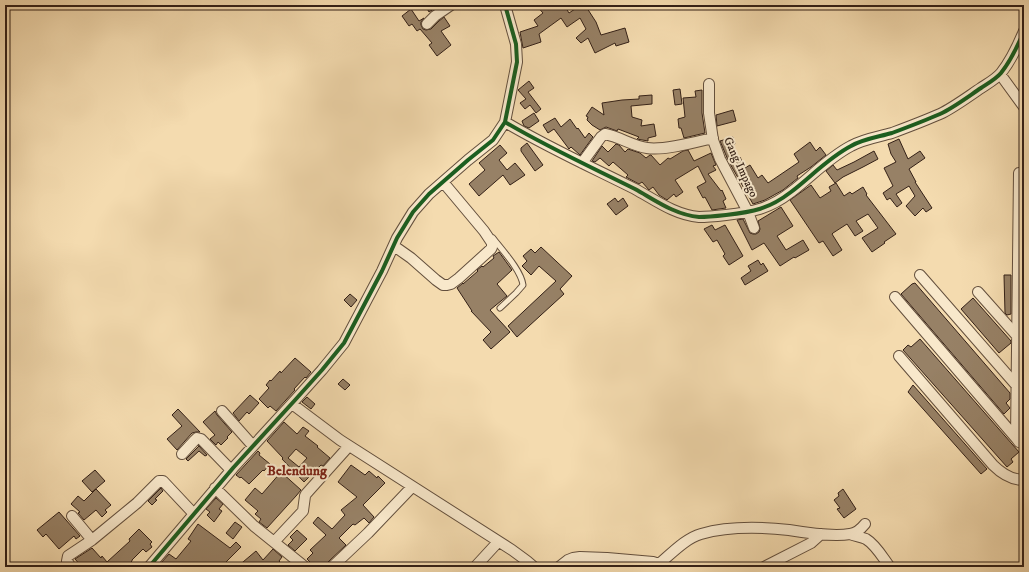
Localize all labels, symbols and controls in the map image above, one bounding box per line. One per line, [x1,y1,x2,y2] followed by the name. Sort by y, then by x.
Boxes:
[720,135,761,200] street label: Gang Impago
[267,462,328,480] district label: Belendung

